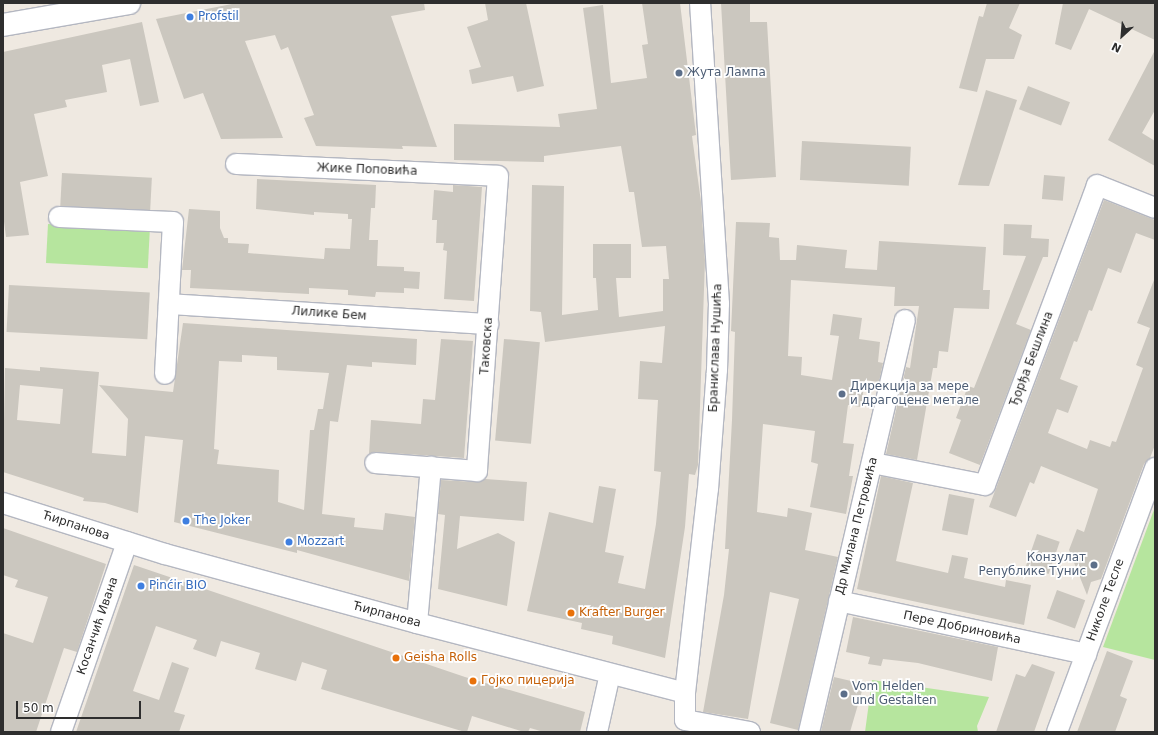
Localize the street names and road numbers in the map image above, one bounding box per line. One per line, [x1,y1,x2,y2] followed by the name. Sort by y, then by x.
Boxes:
[316,161,418,179] street label: Жике Поповића
[707,283,725,413] street label: Бранислава Нушића
[291,304,367,324] street label: Лилике Бем
[1007,310,1057,408] street label: Ђорђа Бешлина
[478,317,496,375] street label: Таковска
[833,456,881,596] street label: Др Милана Петровића
[41,508,111,544] street label: Ћирпанова
[1084,557,1128,643] street label: Николе Тесле
[74,575,122,677] street label: Косанчић Ивана
[351,599,423,631] street label: Ћирпанова
[902,608,1022,648] street label: Пере Добриновића

